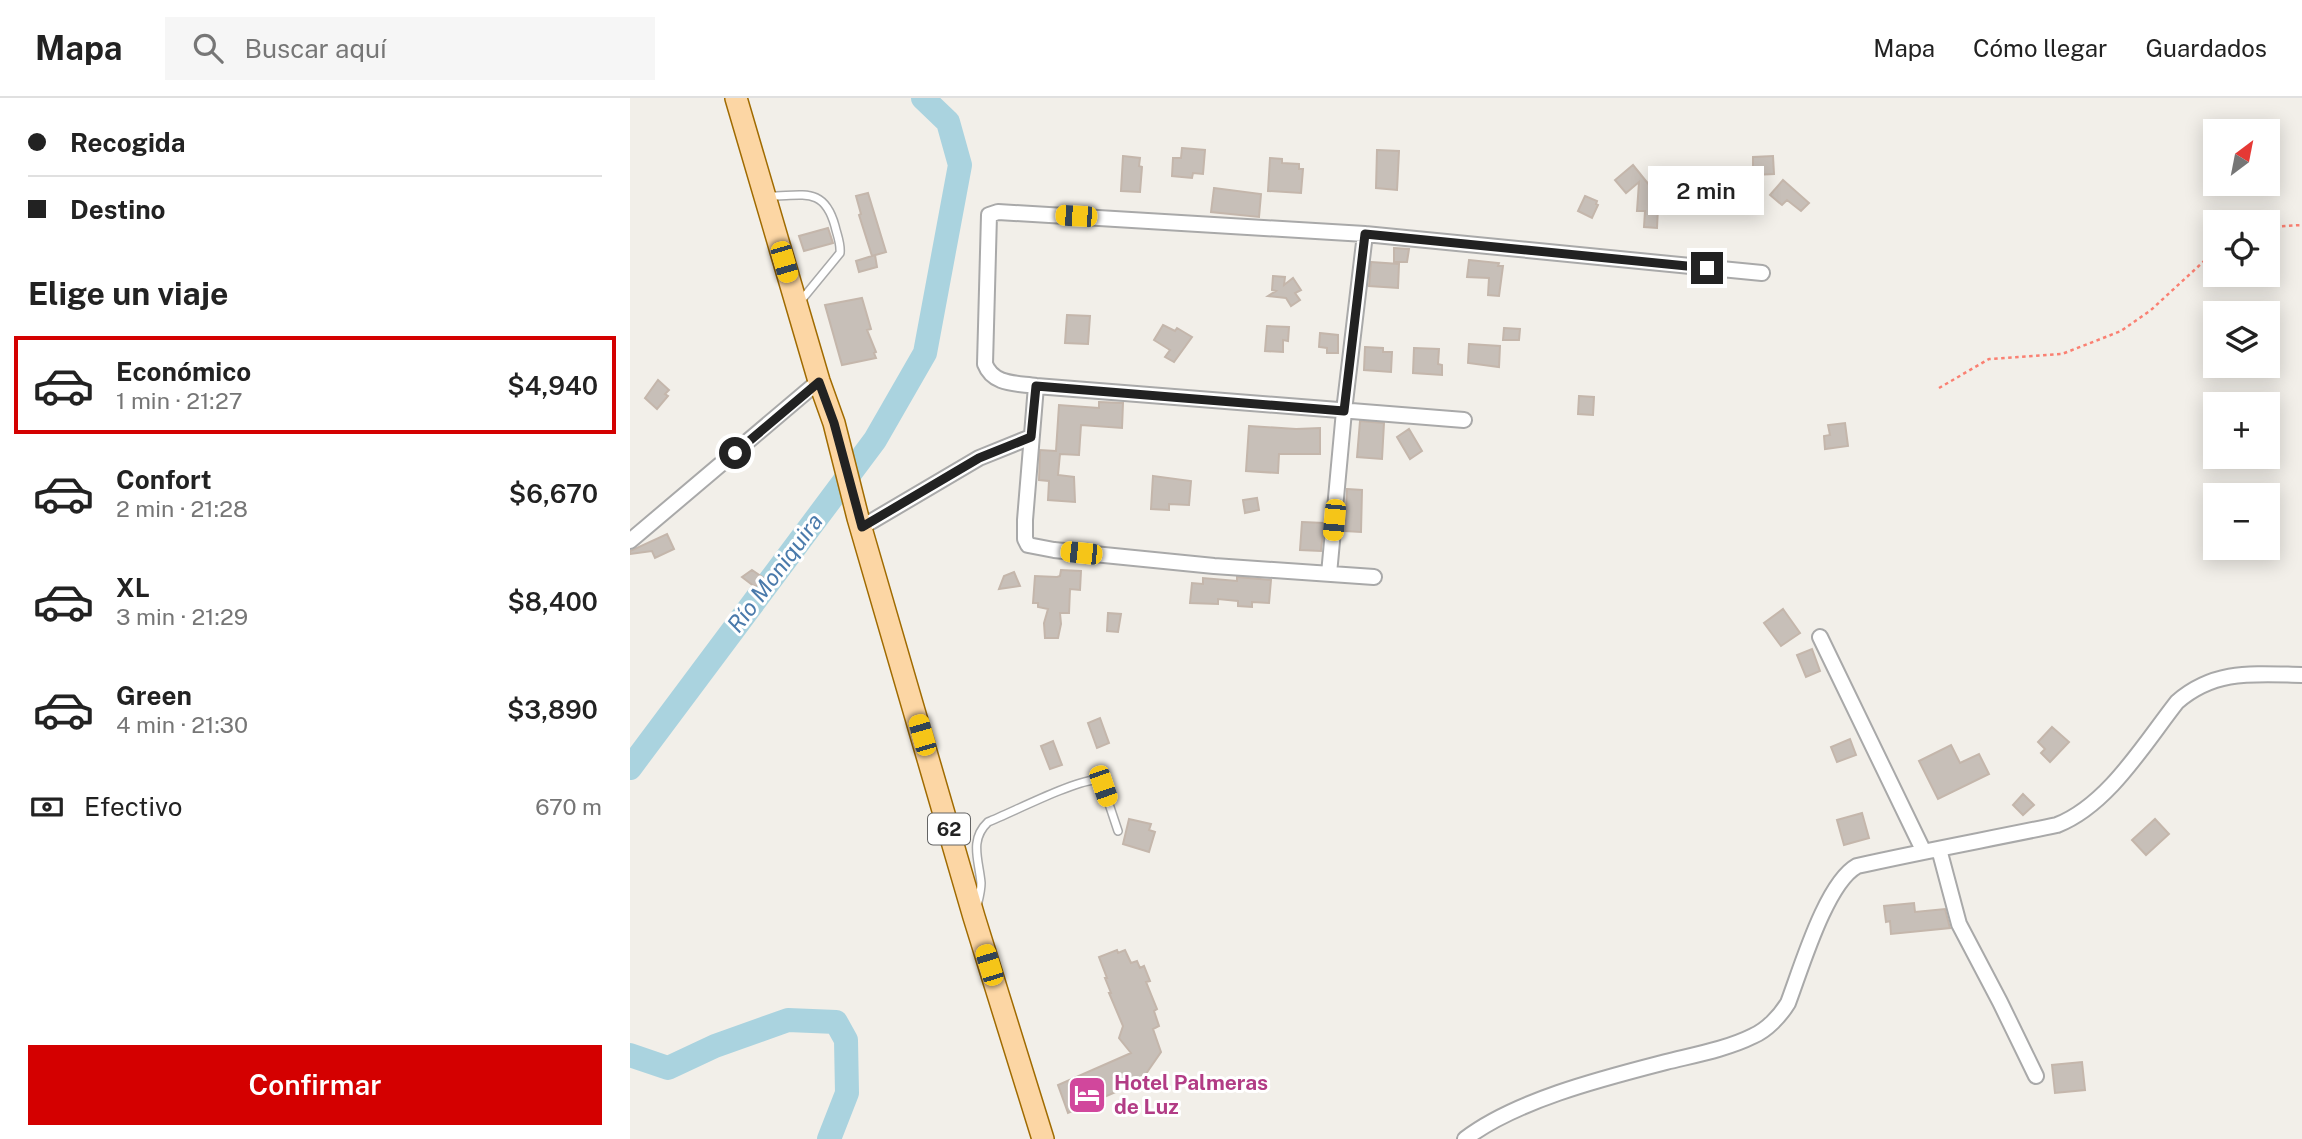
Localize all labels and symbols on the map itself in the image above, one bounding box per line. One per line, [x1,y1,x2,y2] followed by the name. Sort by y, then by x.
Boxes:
[2203,119,2280,196] north arrow
[1649,166,1765,216] callout: 2 min
[1055,204,1098,228] car
[769,239,800,285] car
[1691,252,1723,284] route end
[719,437,751,469] route start
[1322,498,1347,542] car
[721,508,828,637] water label: Río Moniquira
[1060,540,1103,566] car
[907,712,938,758] car
[1087,763,1120,809] car
[928,814,970,844] road number: 62
[973,942,1006,988] car
[1114,1070,1268,1119] place label: Hotel Palmeras de Luz
[1066,1074,1108,1116] hotel icon: Hotel Palmeras de Luz

